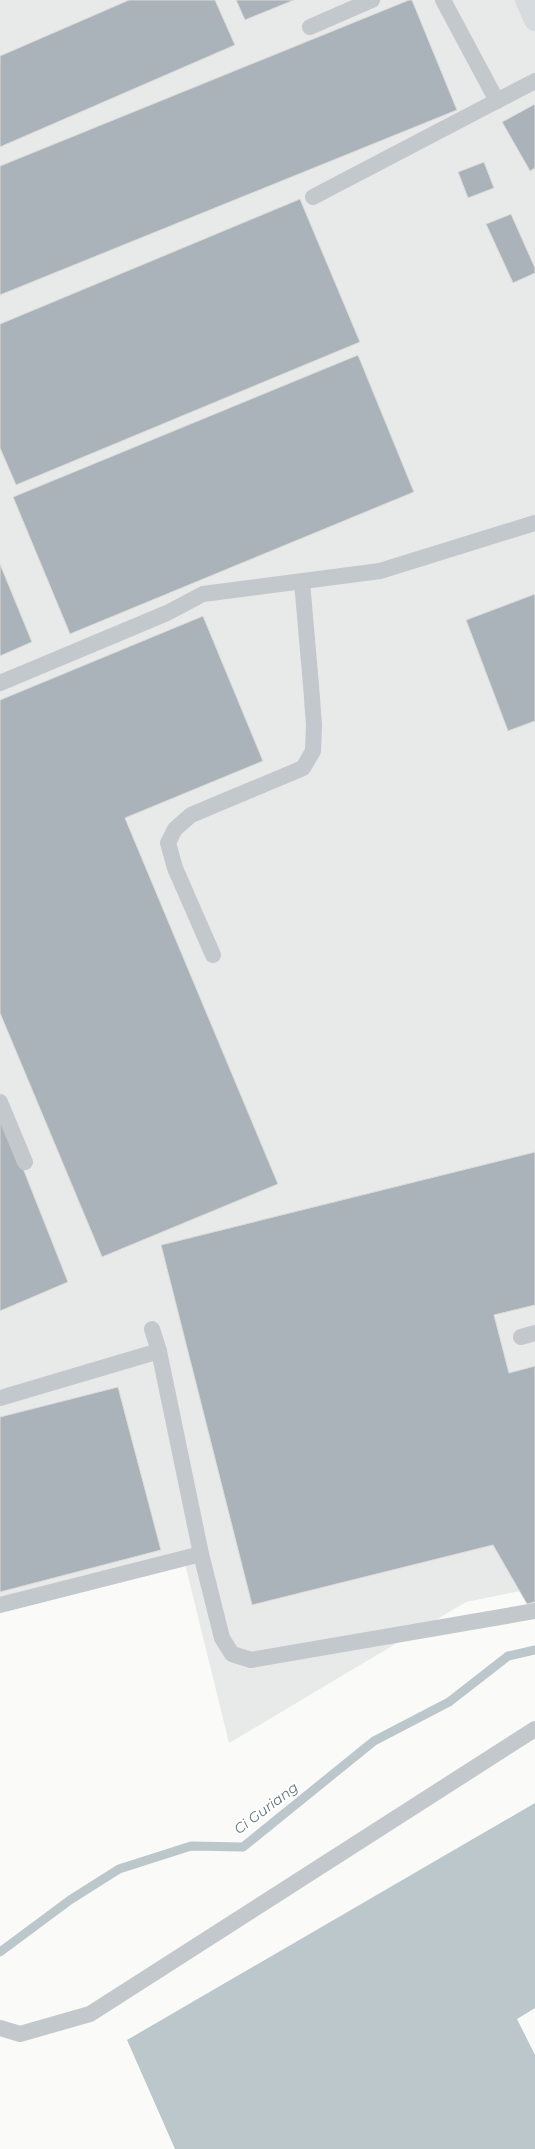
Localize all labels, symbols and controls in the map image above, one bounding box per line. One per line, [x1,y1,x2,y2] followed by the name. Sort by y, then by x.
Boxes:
[230,1778,302,1838] water label: Ci Guriang

